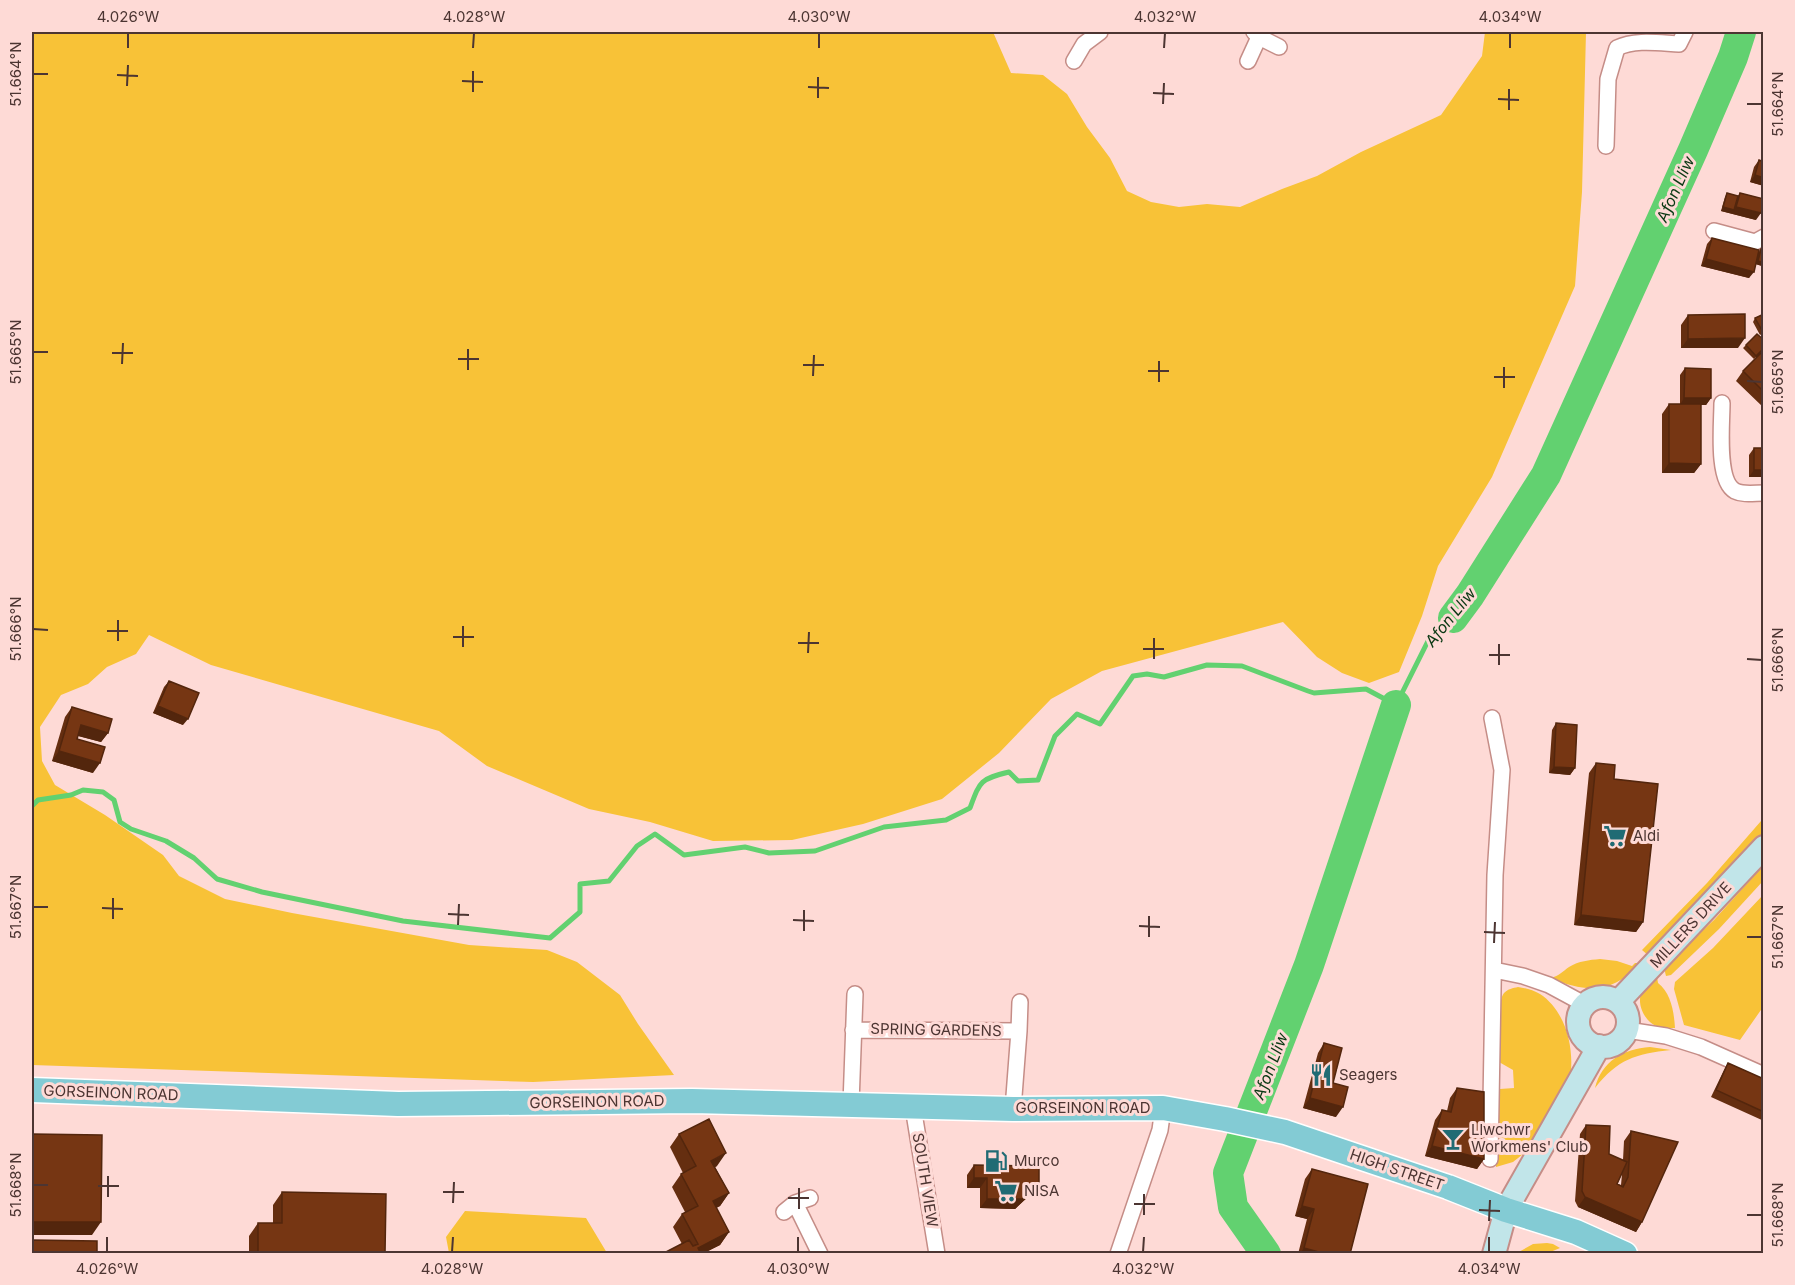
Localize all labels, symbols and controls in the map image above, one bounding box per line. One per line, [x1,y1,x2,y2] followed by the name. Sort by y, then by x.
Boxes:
[97,7,160,26] text: 4.026°W
[443,7,505,26] text: 4.028°W
[788,7,851,26] text: 4.030°W
[1134,7,1197,26] text: 4.032°W
[1479,7,1542,26] text: 4.034°W
[6,41,25,107] text: 51.664°N
[1768,71,1787,137] text: 51.664°N
[1651,152,1699,226] water label: Afon Lliw
[6,319,25,385] text: 51.665°N
[1768,349,1787,415] text: 51.665°N
[1420,583,1480,651] water label: Afon Lliw
[6,596,25,662] text: 51.666°N
[1768,627,1787,693] text: 51.666°N
[1602,823,1628,849] supermarket icon: Aldi
[1633,826,1660,845] place label: Aldi
[6,875,25,939] text: 51.667°N
[1646,878,1735,972] street label: MILLERS DRIVE
[1768,905,1787,969] text: 51.667°N
[870,1019,1002,1040] street label: SPRING GARDENS
[1248,1029,1292,1103] water label: Afon Lliw
[1308,1062,1334,1088] restaurant icon: Seagers
[1339,1065,1398,1084] place label: Seagers
[43,1081,179,1104] street label: GORSEINON ROAD
[529,1091,665,1112] street label: GORSEINON ROAD
[1015,1098,1151,1117] street label: GORSEINON ROAD
[1471,1120,1588,1156] place label: Llwchwr Workmens' Club
[1440,1126,1466,1152] bar icon: Llwchwr Workmens' Club
[909,1131,942,1229] street label: SOUTH VIEW
[1348,1145,1447,1195] street label: HIGH STREET
[983,1148,1009,1174] fuel station icon: Murco
[1014,1151,1059,1170] place label: Murco
[6,1153,25,1217] text: 51.668°N
[993,1178,1019,1204] supermarket icon: NISA
[1024,1181,1059,1200] place label: NISA
[1768,1183,1787,1247] text: 51.668°N
[76,1259,139,1278] text: 4.026°W
[421,1259,483,1278] text: 4.028°W
[767,1259,830,1278] text: 4.030°W
[1112,1259,1175,1278] text: 4.032°W
[1458,1259,1521,1278] text: 4.034°W

